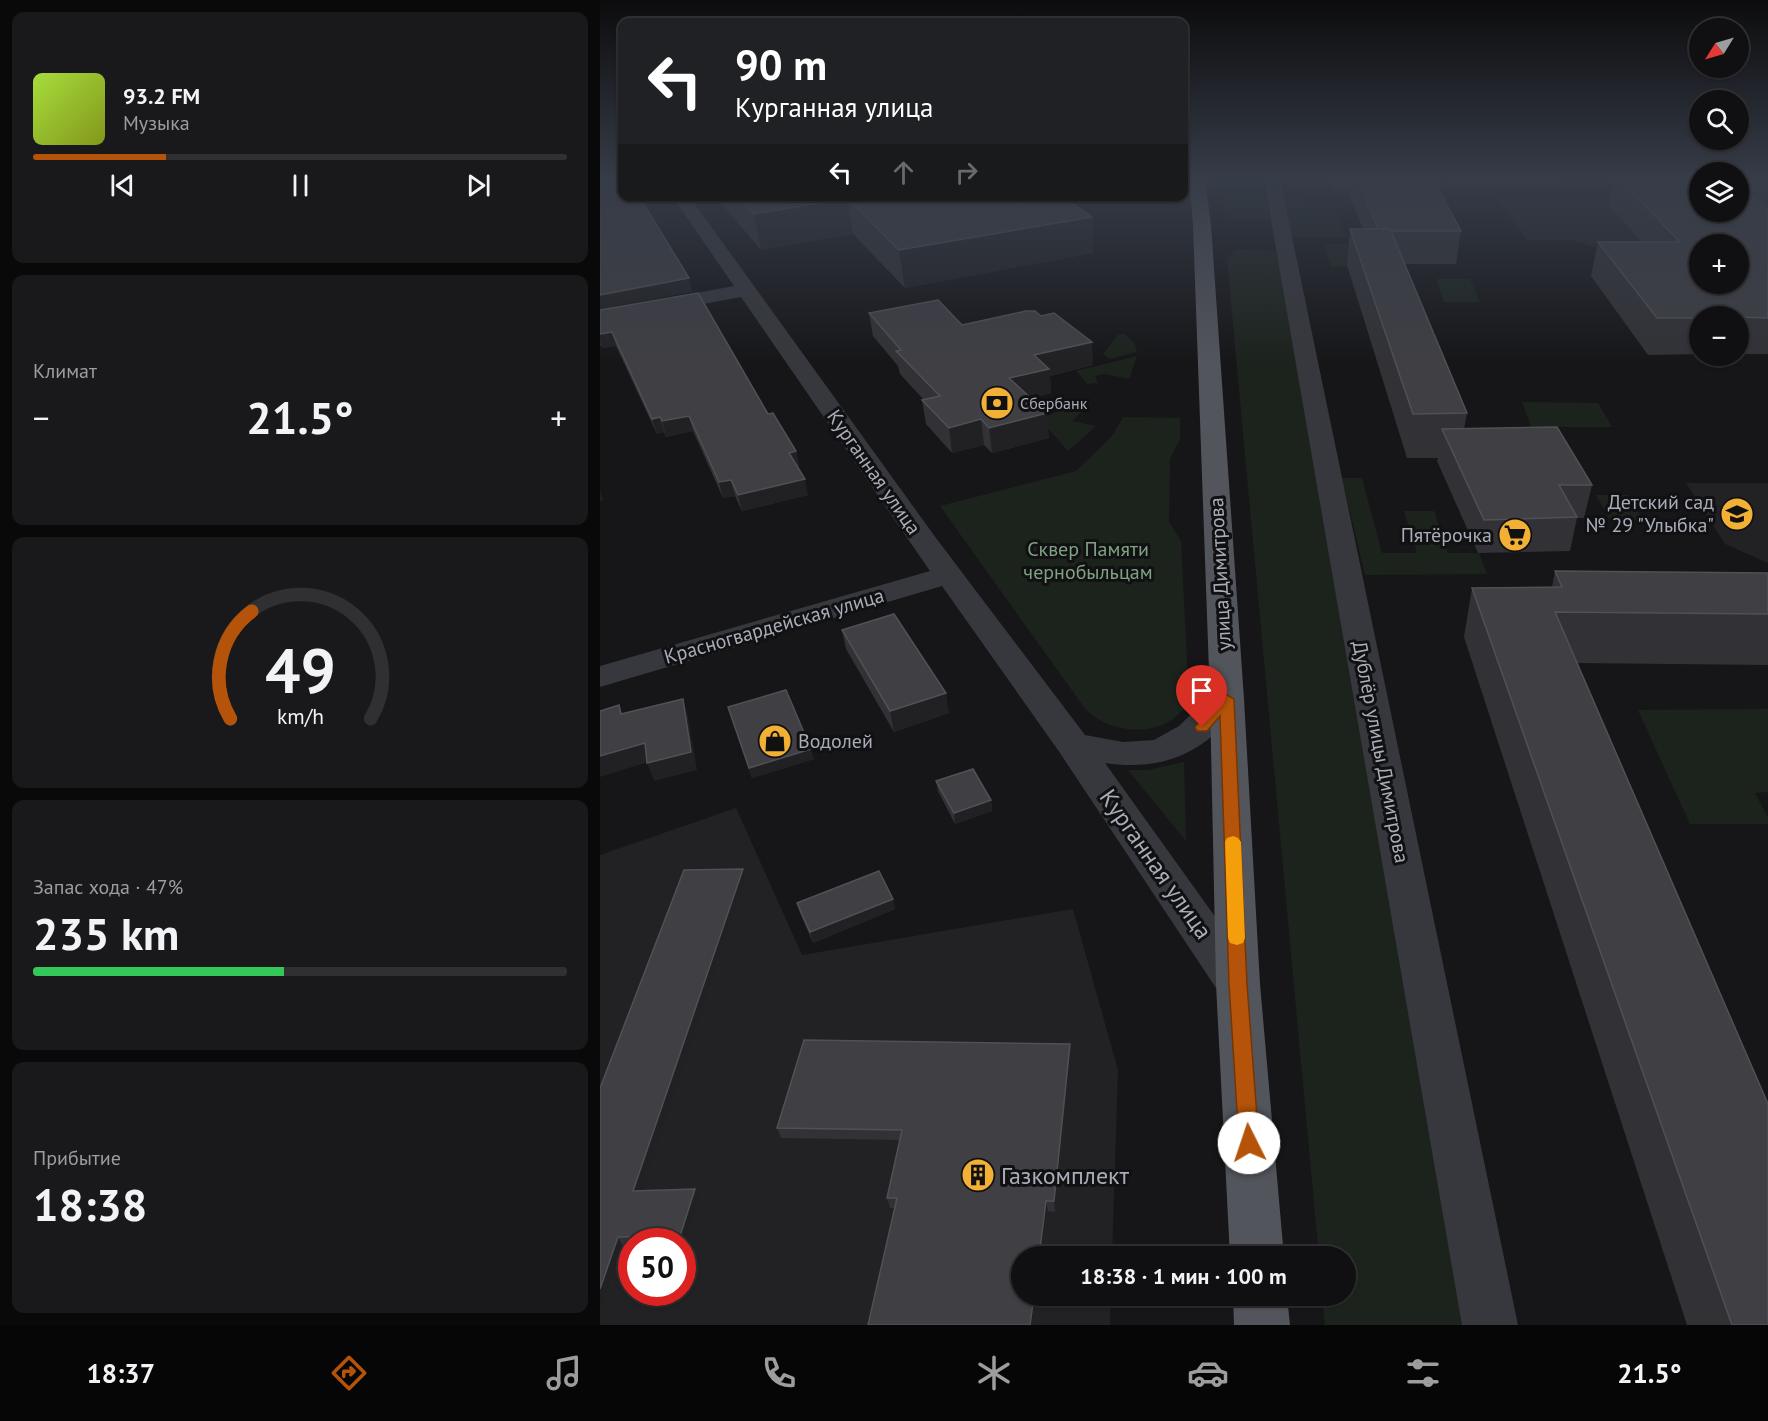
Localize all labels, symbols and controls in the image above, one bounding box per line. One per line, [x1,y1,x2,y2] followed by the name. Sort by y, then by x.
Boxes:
[1689,18,1749,78] north arrow
[1689,18,1749,366] map controls
[735,37,827,92] text: 90 m
[636,42,714,120] icon: left
[123,82,200,110] text: 93.2 FM
[735,90,933,124] text: Курганная улица
[1689,90,1749,150] button: search
[123,110,190,136] text: Музыка
[824,156,857,189] icon: left
[887,156,920,189] icon: ahead
[950,156,983,189] icon: right
[1689,162,1749,222] button: layers
[106,169,139,202] icon: previous
[284,169,317,202] icon: pause
[462,169,495,202] icon: next
[1689,234,1749,294] button: +
[1689,306,1749,366] button: −
[33,358,97,384] text: Климат
[979,385,1015,421] bank icon: Сбербанк
[246,388,354,446] text: 21.5°
[1020,393,1088,413] place label: Сбербанк
[33,396,50,439] text: −
[550,396,567,439] text: +
[821,404,927,540] street label: Курганная улица
[1586,489,1714,538] place label: Детский сад № 29 "Улыбка"
[1719,496,1755,532] school or university icon: Детский сад № 29 "Улыбка"
[1203,497,1237,651] street label: улица Димитрова
[1497,517,1533,553] supermarket icon: Пятёрочка
[1401,522,1492,548] place label: Пятёрочка
[1023,536,1153,585] park label: Сквер Памяти чернобыльцам
[661,582,887,670] street label: Красногвардейская улица
[265,630,335,711] text: 49
[1347,639,1415,865] street label: Дублёр улицы Димитрова
[1176,665,1227,727] pin
[1185,674,1218,707] icon: arrive
[276,703,323,731] text: km/h
[757,723,793,759] shop icon: Водолей
[798,728,873,754] place label: Водолей
[1093,783,1219,945] street label: Курганная улица
[33,874,183,900] text: Запас хода · 47%
[33,904,179,962] text: 235 km
[1217,1111,1281,1175] position arrow
[33,1145,121,1171] text: Прибытие
[960,1157,996,1193] building icon: Газкомплект
[1001,1160,1130,1191] place label: Газкомплект
[33,1175,147,1233] text: 18:38
[618,1228,696,1306] speed limit sign: 50
[1080,1262,1287,1290] text: 18:38 · 1 мин · 100 m
[328,1352,370,1394] icon: directions
[543,1352,585,1394] icon: music
[758,1352,800,1394] icon: phone
[973,1352,1015,1394] icon: climate
[1187,1352,1229,1394] icon: car
[1402,1352,1444,1394] icon: filters
[86,1356,155,1390] text: 18:37
[1617,1356,1682,1390] text: 21.5°

